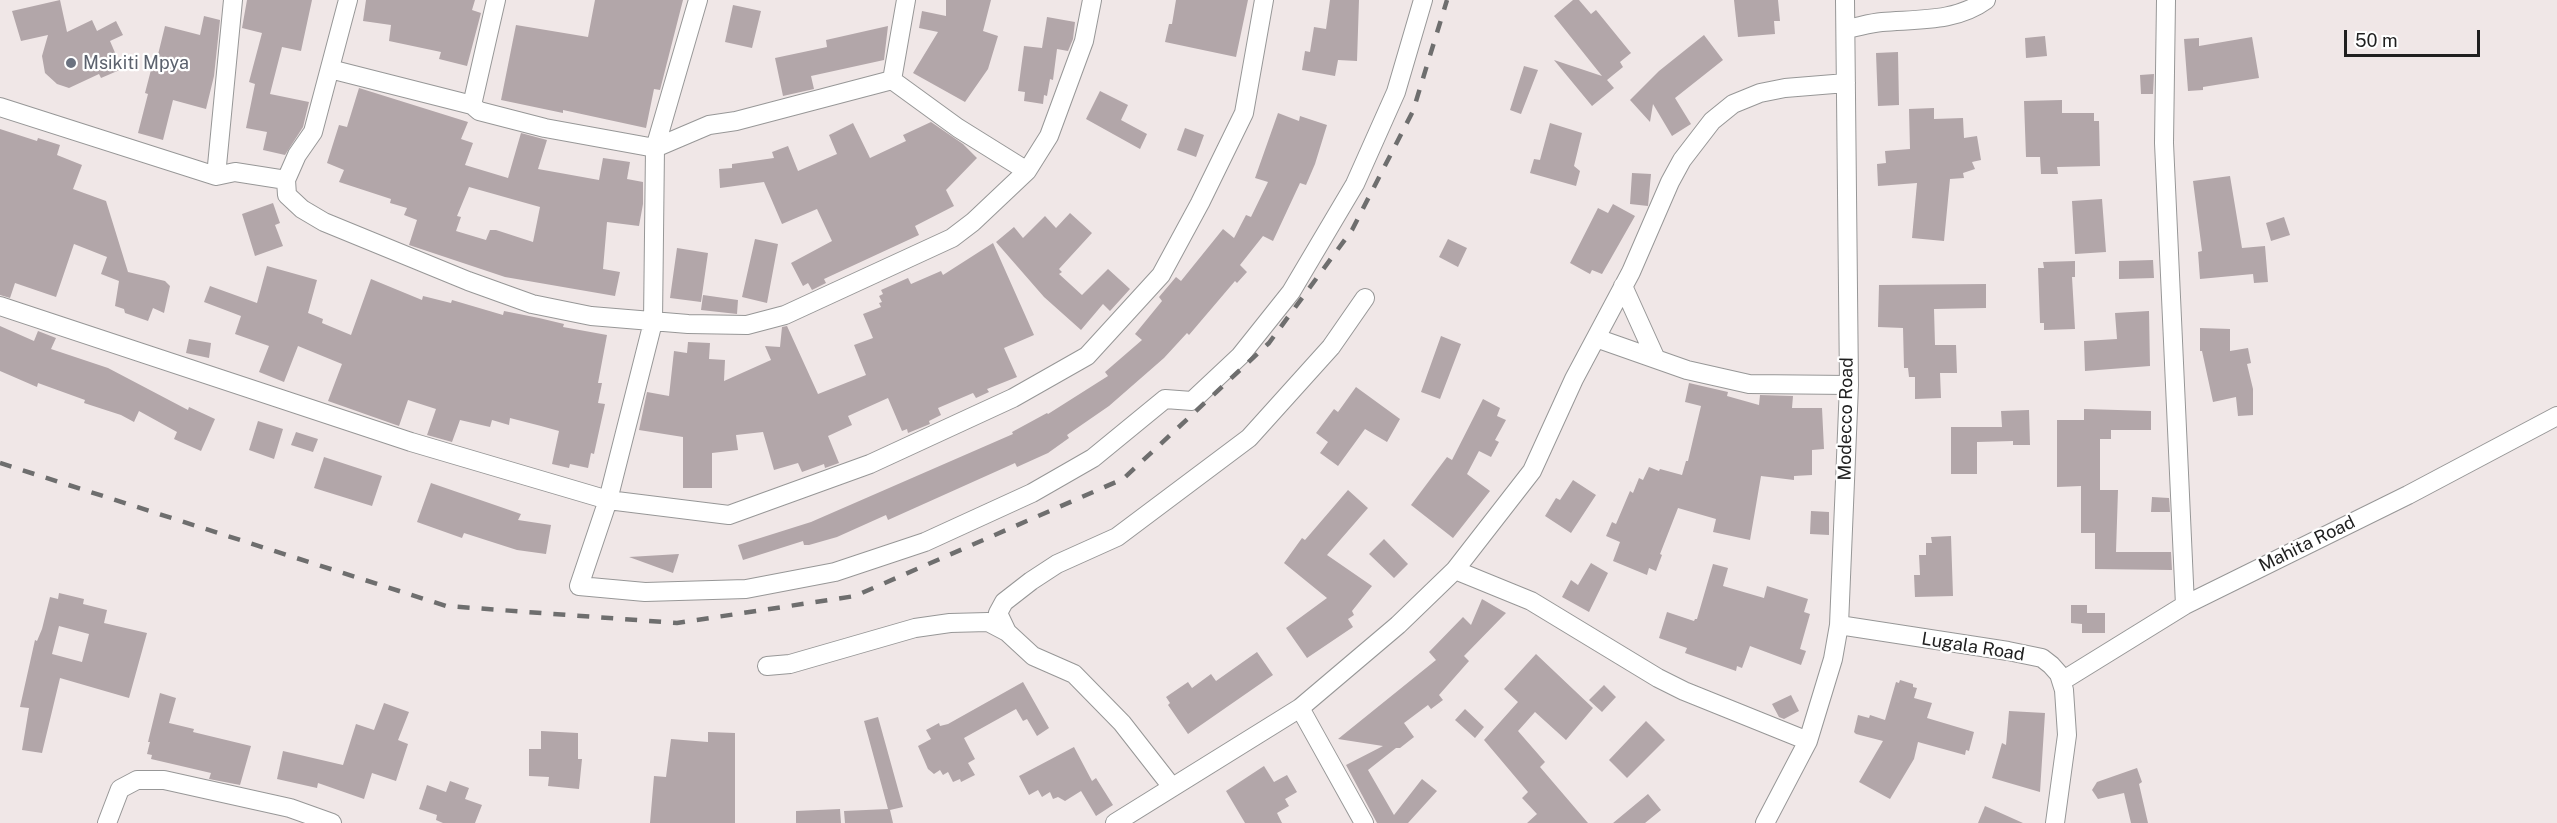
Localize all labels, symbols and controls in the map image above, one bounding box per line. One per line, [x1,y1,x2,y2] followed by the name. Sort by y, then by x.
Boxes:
[2347,18,2484,56] scale bar
[2355,30,2398,51] text: 50 m
[83,52,189,74] place label: Msikiti Mpya
[64,56,78,70] marker: Msikiti Mpya
[1834,357,1858,481] street label: Modecco Road
[2255,511,2359,577] street label: Mahita Road
[1920,628,2026,666] street label: Lugala Road

